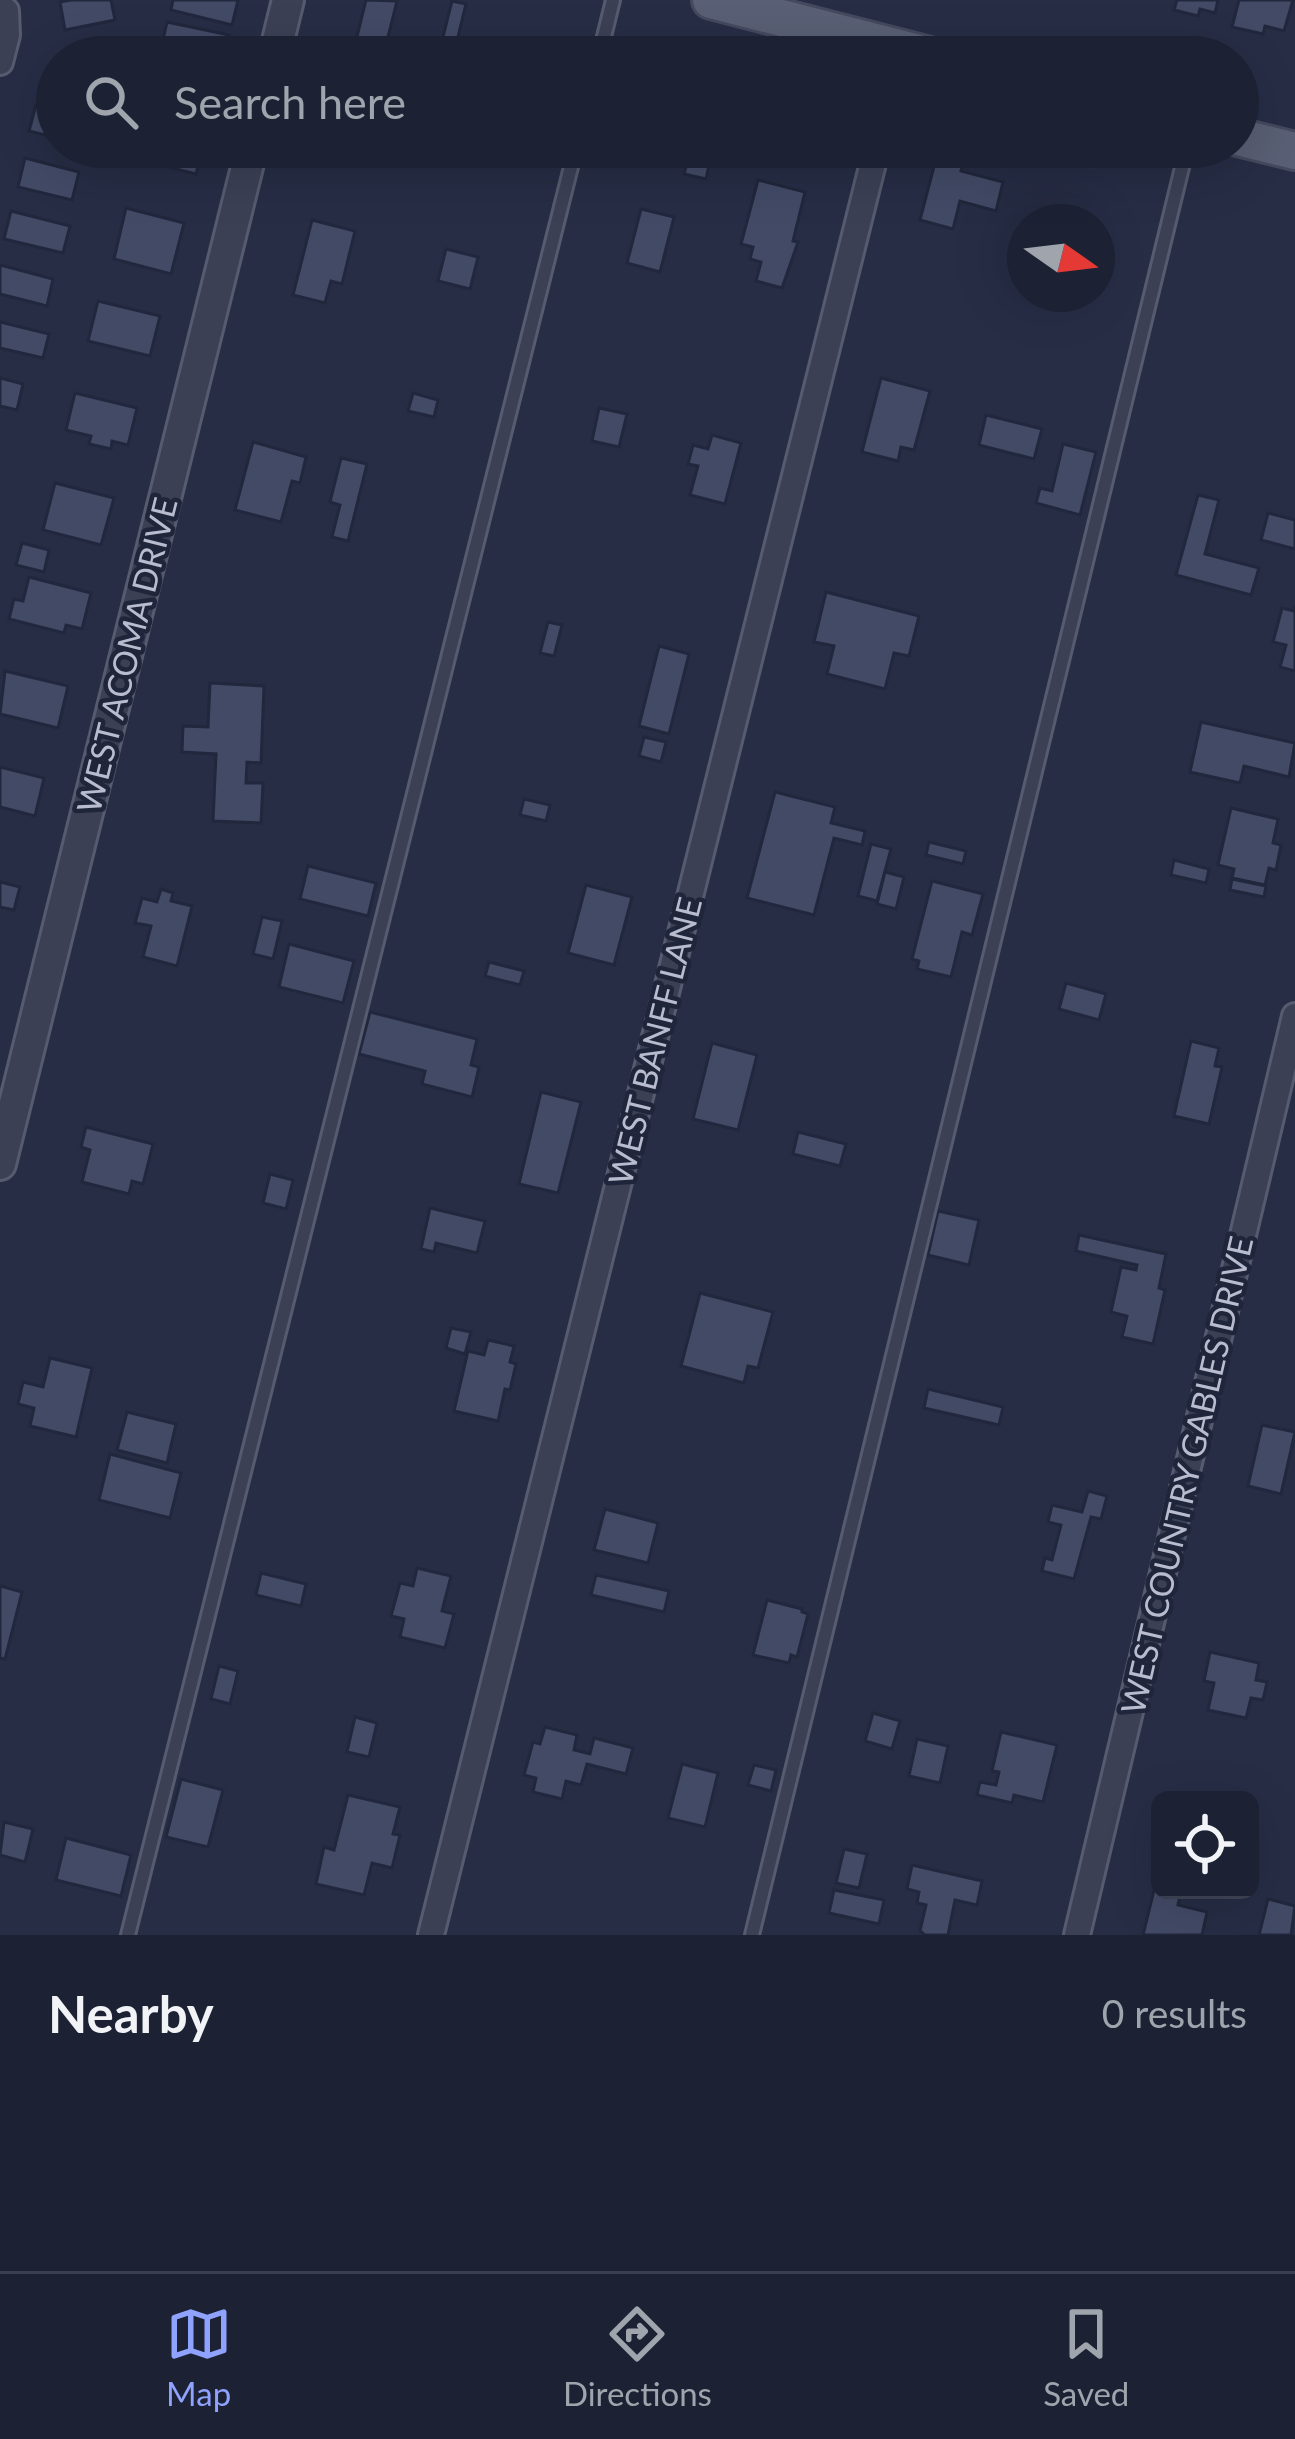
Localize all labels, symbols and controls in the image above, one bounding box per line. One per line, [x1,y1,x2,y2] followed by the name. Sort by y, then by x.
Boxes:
[36,36,1259,168] search box
[78,69,144,135] icon: search
[174,75,406,129] text: Search here
[1007,204,1115,312] north arrow
[67,493,185,817] street label: WEST ACOMA DRIVE
[599,893,709,1189] street label: WEST BANFF LANE
[1112,1232,1260,1718] street label: WEST COUNTRY GABLES DRIVE
[1151,1791,1259,1899] map controls
[1151,1791,1259,1899] button: locate
[48,1983,214,2044] text: Nearby
[1102,1990,1247,2036] text: 0 results
[166,2301,232,2413] tab: Map
[563,2301,712,2413] tab: Directions
[1043,2301,1129,2413] tab: Saved

